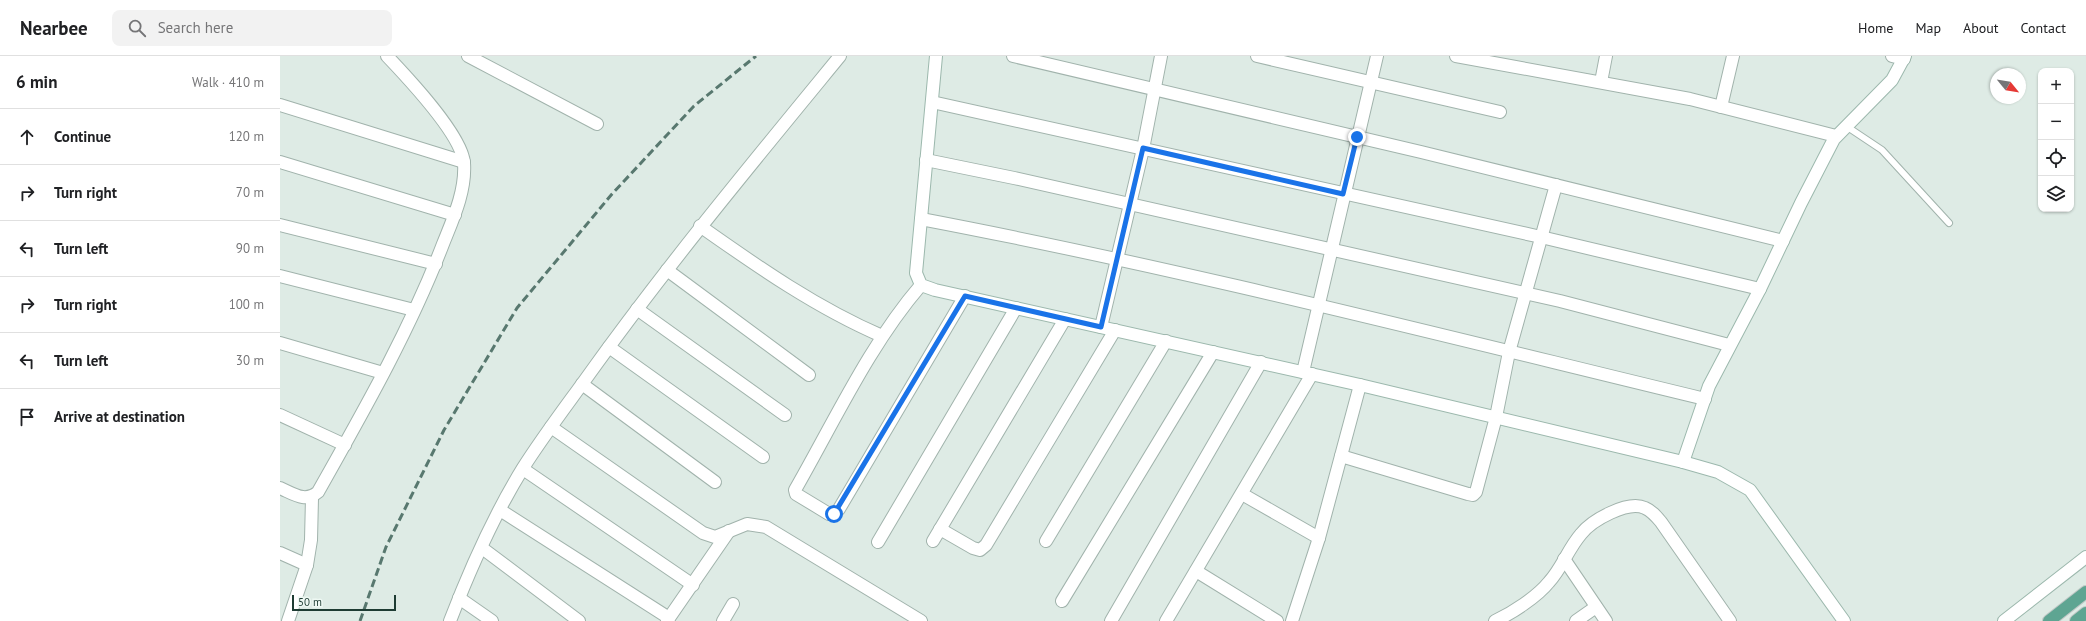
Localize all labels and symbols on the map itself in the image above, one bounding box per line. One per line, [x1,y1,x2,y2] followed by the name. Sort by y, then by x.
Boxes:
[1990,68,2026,104] north arrow
[1348,128,1366,146] route end
[825,505,843,523] route start
[292,593,396,612] scale bar

